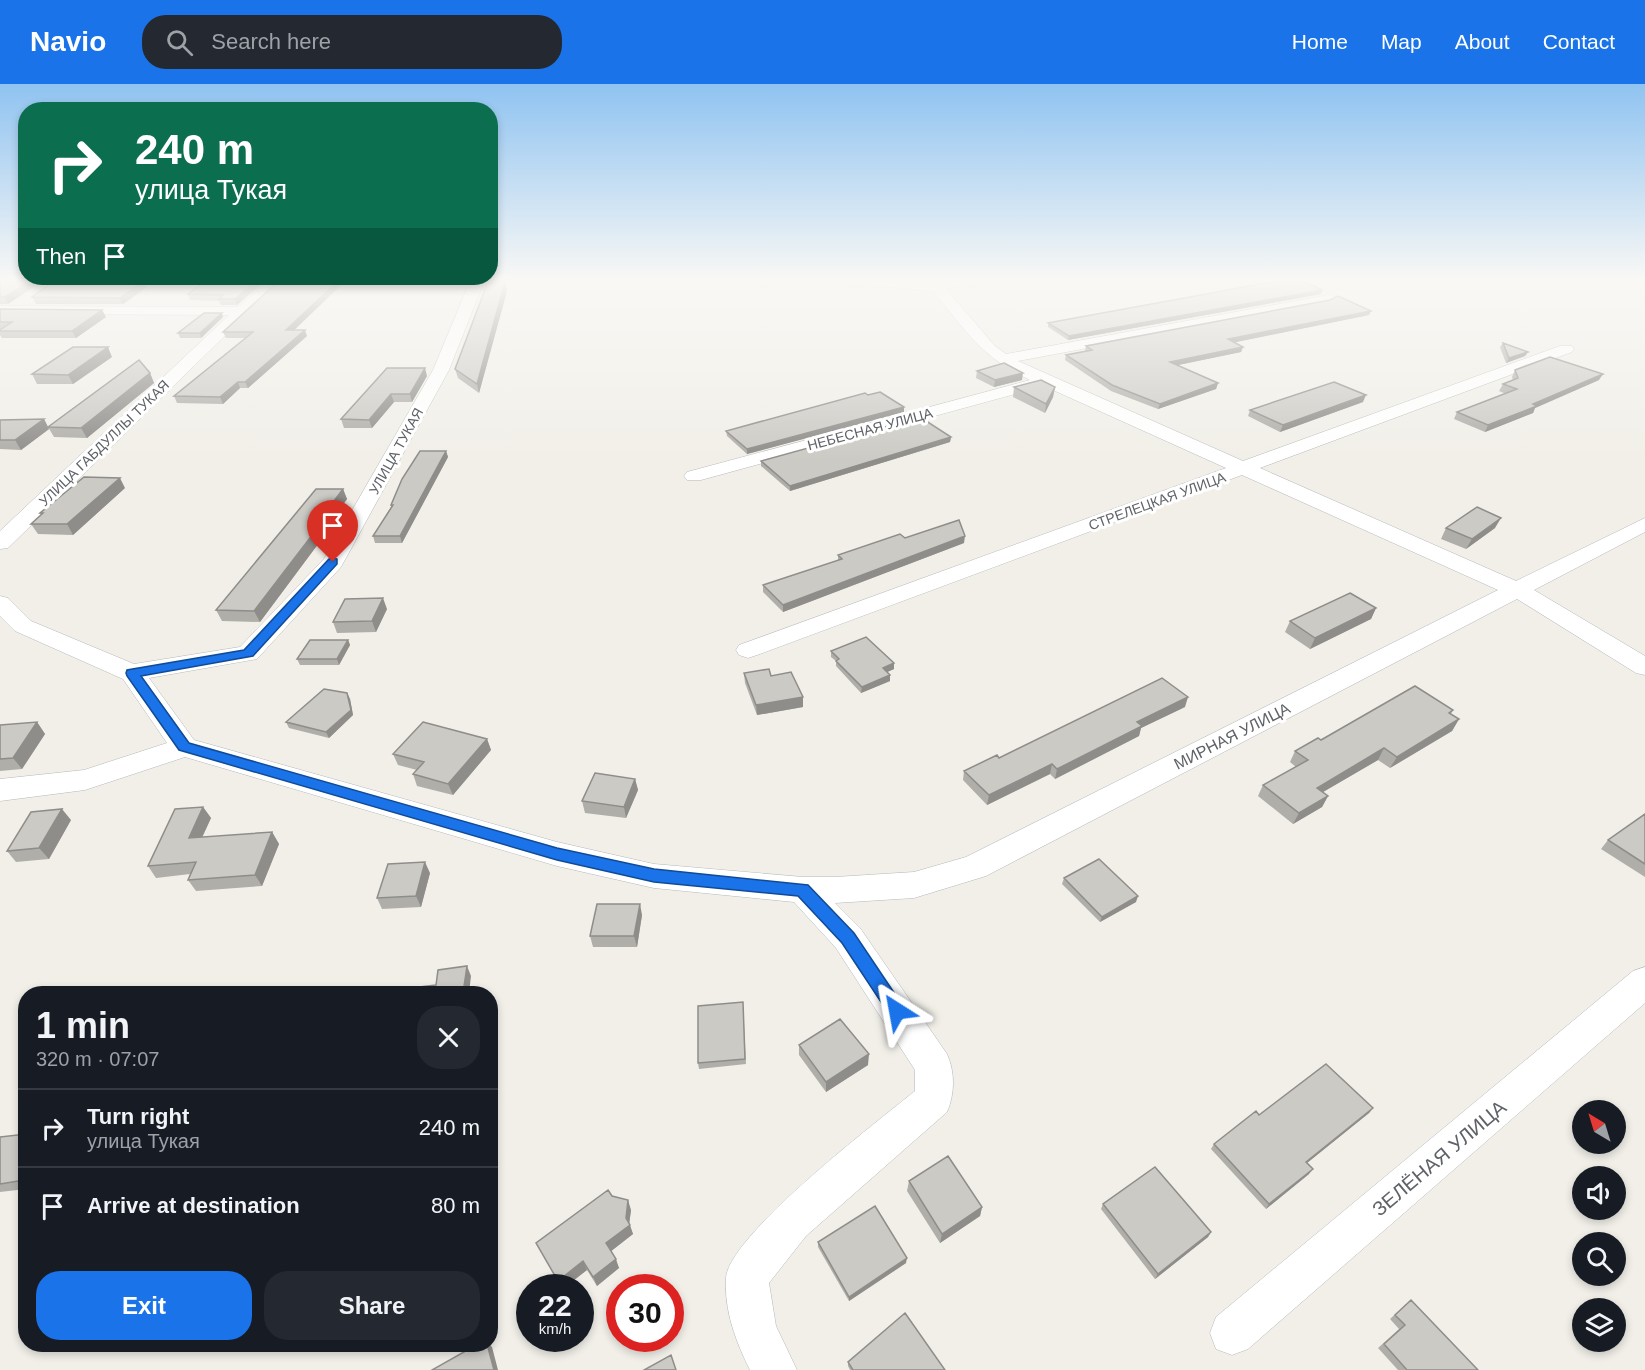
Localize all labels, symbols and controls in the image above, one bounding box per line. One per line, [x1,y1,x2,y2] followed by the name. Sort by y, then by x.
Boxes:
[142,15,562,69] search box
[30,26,106,57] text: Navio
[163,26,196,59] icon: search
[211,29,331,54] text: Search here
[1292,30,1348,53] text: Home
[1381,30,1422,53] text: Map
[1455,30,1510,53] text: About
[1543,30,1615,53] text: Contact
[36,126,114,204] icon: right
[135,126,254,173] text: 240 m
[135,175,287,205] text: улица Тукая
[98,240,131,273] icon: arrive
[36,244,86,269] text: Then
[36,377,172,509] street label: УЛИЦА ГАБДУЛЛЫ ТУКАЯ
[806,404,935,453] street label: НЕБЕСНАЯ УЛИЦА
[366,405,426,497] street label: УЛИЦА ТУКАЯ
[1086,469,1228,533] street label: СТРЕЛЕЦКАЯ УЛИЦА
[307,500,358,562] pin
[316,509,349,542] icon: arrive
[1171,699,1293,773] street label: МИРНАЯ УЛИЦА
[865,979,929,1043] position arrow
[36,1005,130,1046] text: 1 min
[417,1006,480,1069] button: close
[36,1048,159,1070] text: 320 m · 07:07
[1368,1095,1511,1220] street label: ЗЕЛЁНАЯ УЛИЦА
[1572,1100,1626,1154] north arrow
[1572,1100,1626,1352] map controls
[87,1104,189,1129] text: Turn right
[36,1112,69,1145] icon: right
[419,1115,480,1140] text: 240 m
[87,1130,200,1152] text: улица Тукая
[1572,1166,1626,1220] button: sound
[36,1190,69,1223] icon: arrive
[87,1193,300,1218] text: Arrive at destination
[431,1193,480,1218] text: 80 m
[1572,1232,1626,1286] button: search
[36,1271,252,1340] button: Exit
[264,1271,480,1340] button: Share
[606,1274,684,1352] speed limit sign: 30
[538,1289,572,1322] text: 22
[1572,1298,1626,1352] button: layers
[539,1320,571,1337] text: km/h

